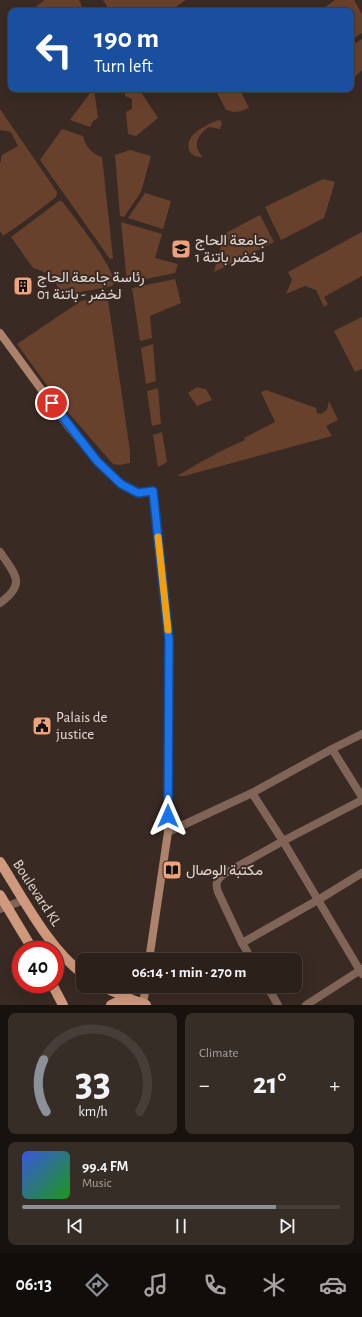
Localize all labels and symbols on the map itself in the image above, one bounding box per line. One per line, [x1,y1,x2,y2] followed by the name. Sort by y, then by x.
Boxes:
[195,233,268,266] place label: جامعة الحاج لخضر باتنة 1
[170,238,192,260] school or university icon: جامعة الحاج لخضر باتنة 1
[37,270,145,303] place label: رئاسة جامعة الحاج لخضر - باتنة 01
[12,275,34,297] building icon: رئاسة جامعة الحاج لخضر - باتنة 01
[35,386,69,420] pin
[56,710,107,742] place label: Palais de justice
[31,715,53,737] public building icon: Palais de justice
[147,795,189,837] position arrow
[10,857,64,930] street label: Boulevard KL
[161,859,183,881] library icon: مكتبة الوصال
[186,863,263,879] place label: مكتبة الوصال
[12,941,64,993] speed limit sign: 40

